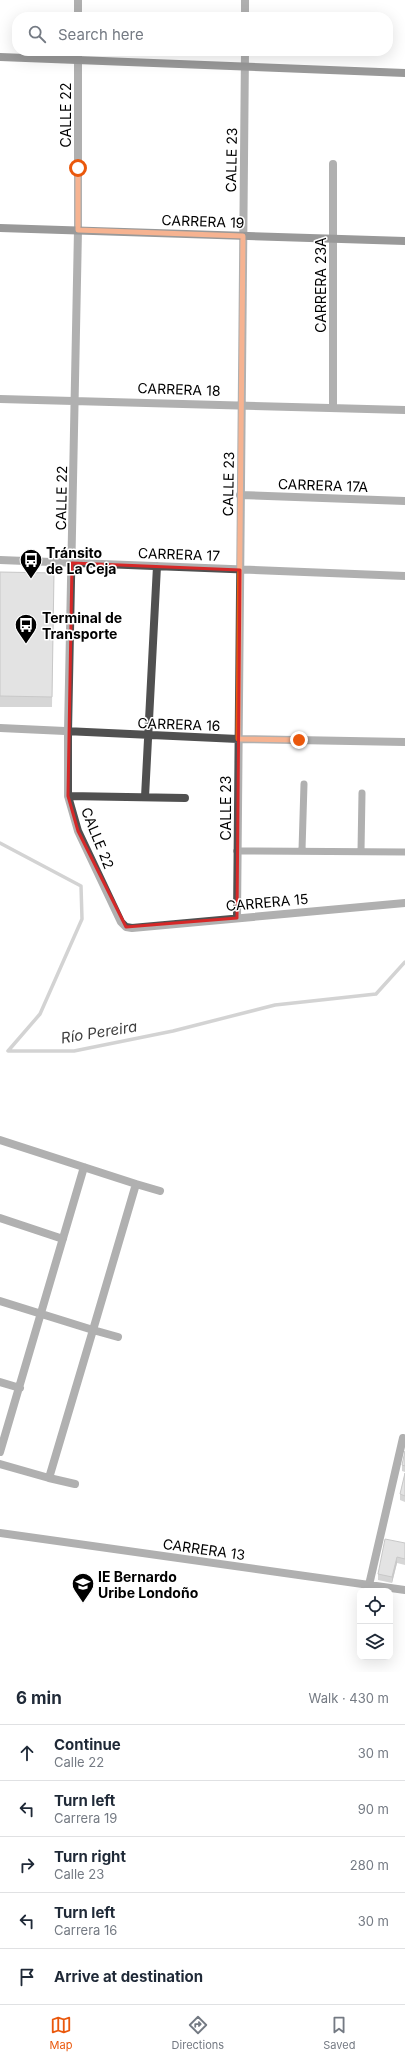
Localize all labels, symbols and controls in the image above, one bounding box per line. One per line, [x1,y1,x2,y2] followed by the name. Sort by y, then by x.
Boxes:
[12,12,393,56] search box
[26,23,48,45] icon: search
[58,25,144,44] text: Search here
[57,83,74,147] street label: CALLE 22
[222,127,240,193] street label: CALLE 23
[69,159,87,177] route start
[161,211,245,231] street label: CARRERA 19
[312,237,329,333] street label: CARRERA 23A
[137,379,221,399] street label: CARRERA 18
[219,451,237,517] street label: CALLE 23
[52,465,70,531] street label: CALLE 22
[278,475,369,495] street label: CARRERA 17A
[46,544,116,577] place label: Tránsito de La Ceja
[138,544,220,564] street label: CARRERA 17
[18,547,44,580] bus stop icon: Tránsito de La Ceja
[42,609,122,642] place label: Terminal de Transporte
[13,612,39,645] bus stop icon: Terminal de Transporte
[137,714,221,734] street label: CARRERA 16
[290,731,308,749] route end
[217,776,234,840] street label: CALLE 23
[78,805,118,871] street label: CALLE 22
[225,890,309,914] street label: CARRERA 15
[60,1017,138,1047] water label: Río Pereira
[162,1535,246,1563] street label: CARRERA 13
[98,1568,199,1601] place label: IE Bernardo Uribe Londoño
[70,1571,96,1604] school or university icon: IE Bernardo Uribe Londoño
[357,1588,393,1660] map controls
[357,1588,393,1624] button: locate
[357,1624,393,1660] button: layers
[16,1688,62,1708] text: 6 min
[309,1690,389,1706] text: Walk · 430 m
[54,1735,121,1754] text: Continue
[16,1742,38,1764] icon: ahead
[358,1745,389,1761] text: 30 m
[54,1754,104,1770] text: Calle 22
[54,1791,115,1810] text: Turn left
[16,1798,38,1820] icon: left
[358,1801,389,1817] text: 90 m
[54,1810,117,1826] text: Carrera 19
[54,1847,126,1866] text: Turn right
[16,1854,38,1876] icon: right
[350,1857,389,1873] text: 280 m
[54,1866,104,1882] text: Calle 23
[54,1903,115,1922] text: Turn left
[16,1910,38,1932] icon: left
[358,1913,389,1929] text: 30 m
[54,1922,117,1938] text: Carrera 16
[16,1966,38,1988] icon: arrive
[54,1967,203,1986] text: Arrive at destination
[50,2014,72,2052] tab: Map
[172,2014,224,2052] tab: Directions
[323,2014,355,2052] tab: Saved

